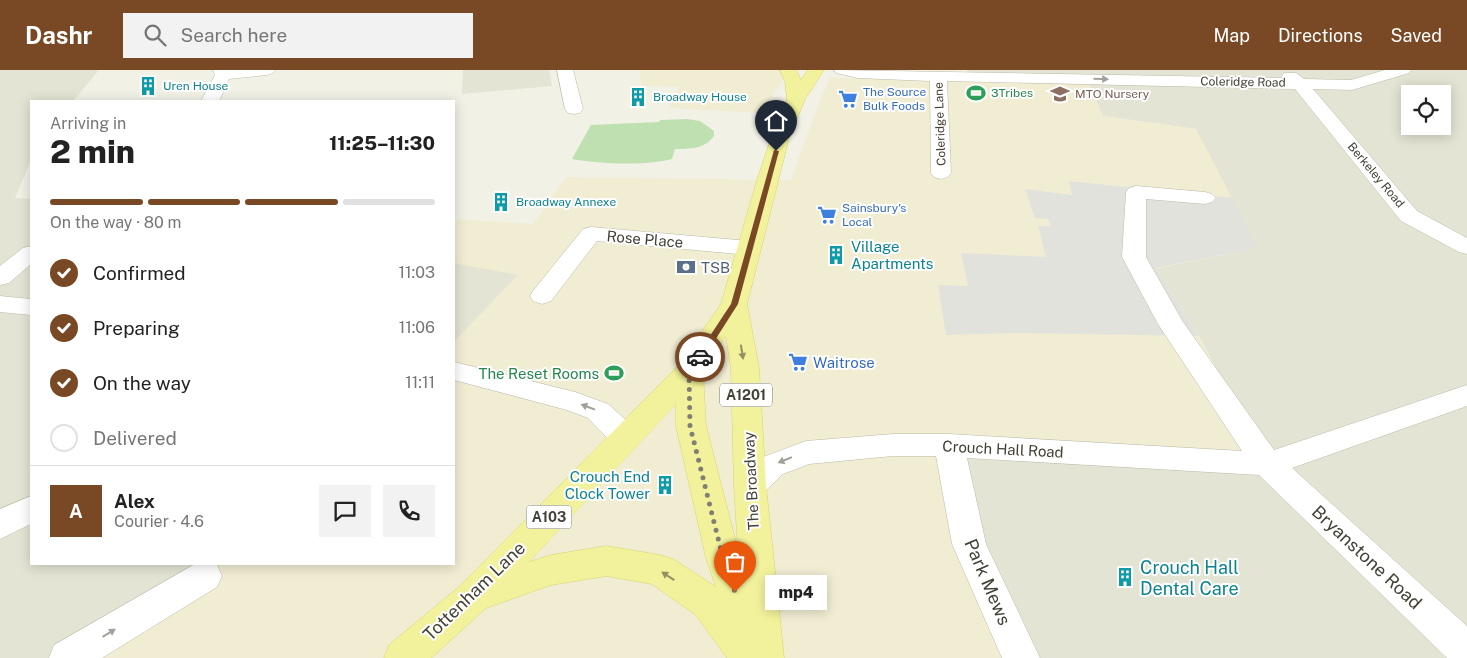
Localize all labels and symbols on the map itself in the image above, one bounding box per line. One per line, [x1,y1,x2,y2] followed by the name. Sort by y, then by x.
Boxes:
[1200,74,1286,90] street label: Coleridge Road
[137,75,159,97] building icon: Uren House
[1093,75,1109,83] one-way arrow
[163,79,229,93] place label: Uren House
[932,82,948,166] street label: Coleridge Lane
[965,82,987,104] sports icon: 3Tribes
[1049,83,1071,105] school or university icon: MTO Nursery
[863,85,927,113] place label: The Source Bulk Foods
[627,86,649,108] building icon: Broadway House
[991,86,1033,100] place label: 3Tribes
[1075,87,1150,101] place label: MTO Nursery
[837,88,859,110] supermarket icon: The Source Bulk Foods
[653,90,747,104] place label: Broadway House
[755,100,797,151] pin
[1345,140,1407,210] street label: Berkeley Road
[490,191,512,213] building icon: Broadway Annexe
[516,195,616,209] place label: Broadway Annexe
[842,201,906,229] place label: Sainsbury's Local
[816,204,838,226] supermarket icon: Sainsbury's Local
[606,227,684,251] street label: Rose Place
[851,238,933,272] place label: Village Apartments
[825,244,847,266] building icon: Village Apartments
[675,256,697,278] bank icon: TSB
[701,259,730,276] place label: TSB
[675,332,725,382] courier
[739,344,747,360] one-way arrow
[787,351,809,373] supermarket icon: Waitrose
[813,354,875,371] place label: Waitrose
[603,362,625,384] sports icon: The Reset Rooms
[478,365,599,382] place label: The Reset Rooms
[720,384,772,406] road number: A1201
[580,403,595,410] one-way arrow
[740,431,762,531] street label: The Broadway
[942,437,1064,461] street label: Crouch Hall Road
[777,456,792,464] one-way arrow
[565,468,650,502] place label: Crouch End Clock Tower
[654,474,676,496] building icon: Crouch End Clock Tower
[1308,501,1426,613] street label: Bryanstone Road
[526,506,572,528] road number: A103
[960,536,1016,628] street label: Park Mews
[419,537,529,645] street label: Tottenham Lane
[714,541,756,592] pin
[1140,557,1239,599] place label: Crouch Hall Dental Care
[1114,566,1136,588] building icon: Crouch Hall Dental Care
[661,571,675,581] one-way arrow
[765,574,828,610] callout: mp4
[103,628,116,637] one-way arrow

